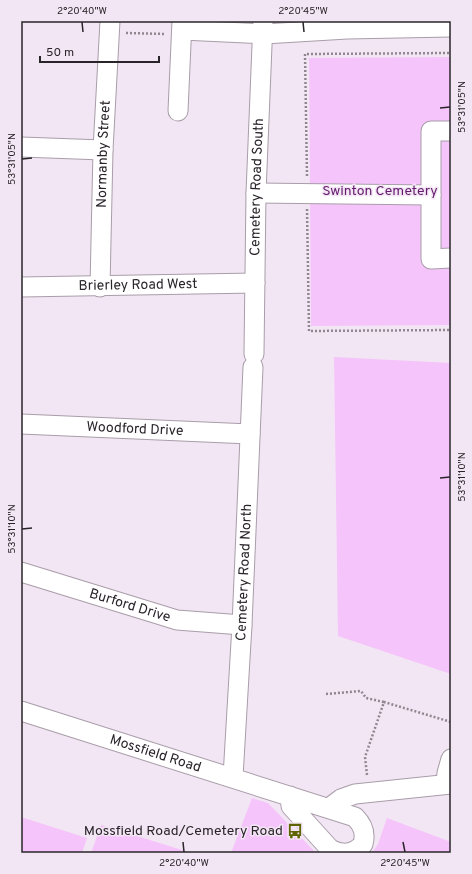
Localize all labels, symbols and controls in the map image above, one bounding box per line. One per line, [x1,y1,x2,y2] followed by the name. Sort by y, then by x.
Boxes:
[57,5,107,18] text: 2°20'40"W
[278,5,328,18] text: 2°20'45"W
[40,38,159,64] scale bar
[46,45,74,61] text: 50 m
[456,81,469,133] text: 53°31'05"N
[93,100,114,208] street label: Normanby Street
[247,118,268,256] street label: Cemetery Road South
[6,133,19,185] text: 53°31'05"N
[322,183,438,200] park label: Swinton Cemetery
[78,275,198,295] street label: Brierley Road West
[86,418,184,440] street label: Woodford Drive
[456,452,469,502] text: 53°31'10"N
[233,503,256,641] street label: Cemetery Road North
[6,504,19,554] text: 53°31'10"N
[87,585,173,626] street label: Burford Drive
[108,731,203,776] street label: Mossfield Road
[286,822,304,840] bus stop icon: Mossfield Road/Cemetery Road
[84,823,283,840] place label: Mossfield Road/Cemetery Road
[159,857,209,870] text: 2°20'40"W
[380,857,430,870] text: 2°20'45"W

